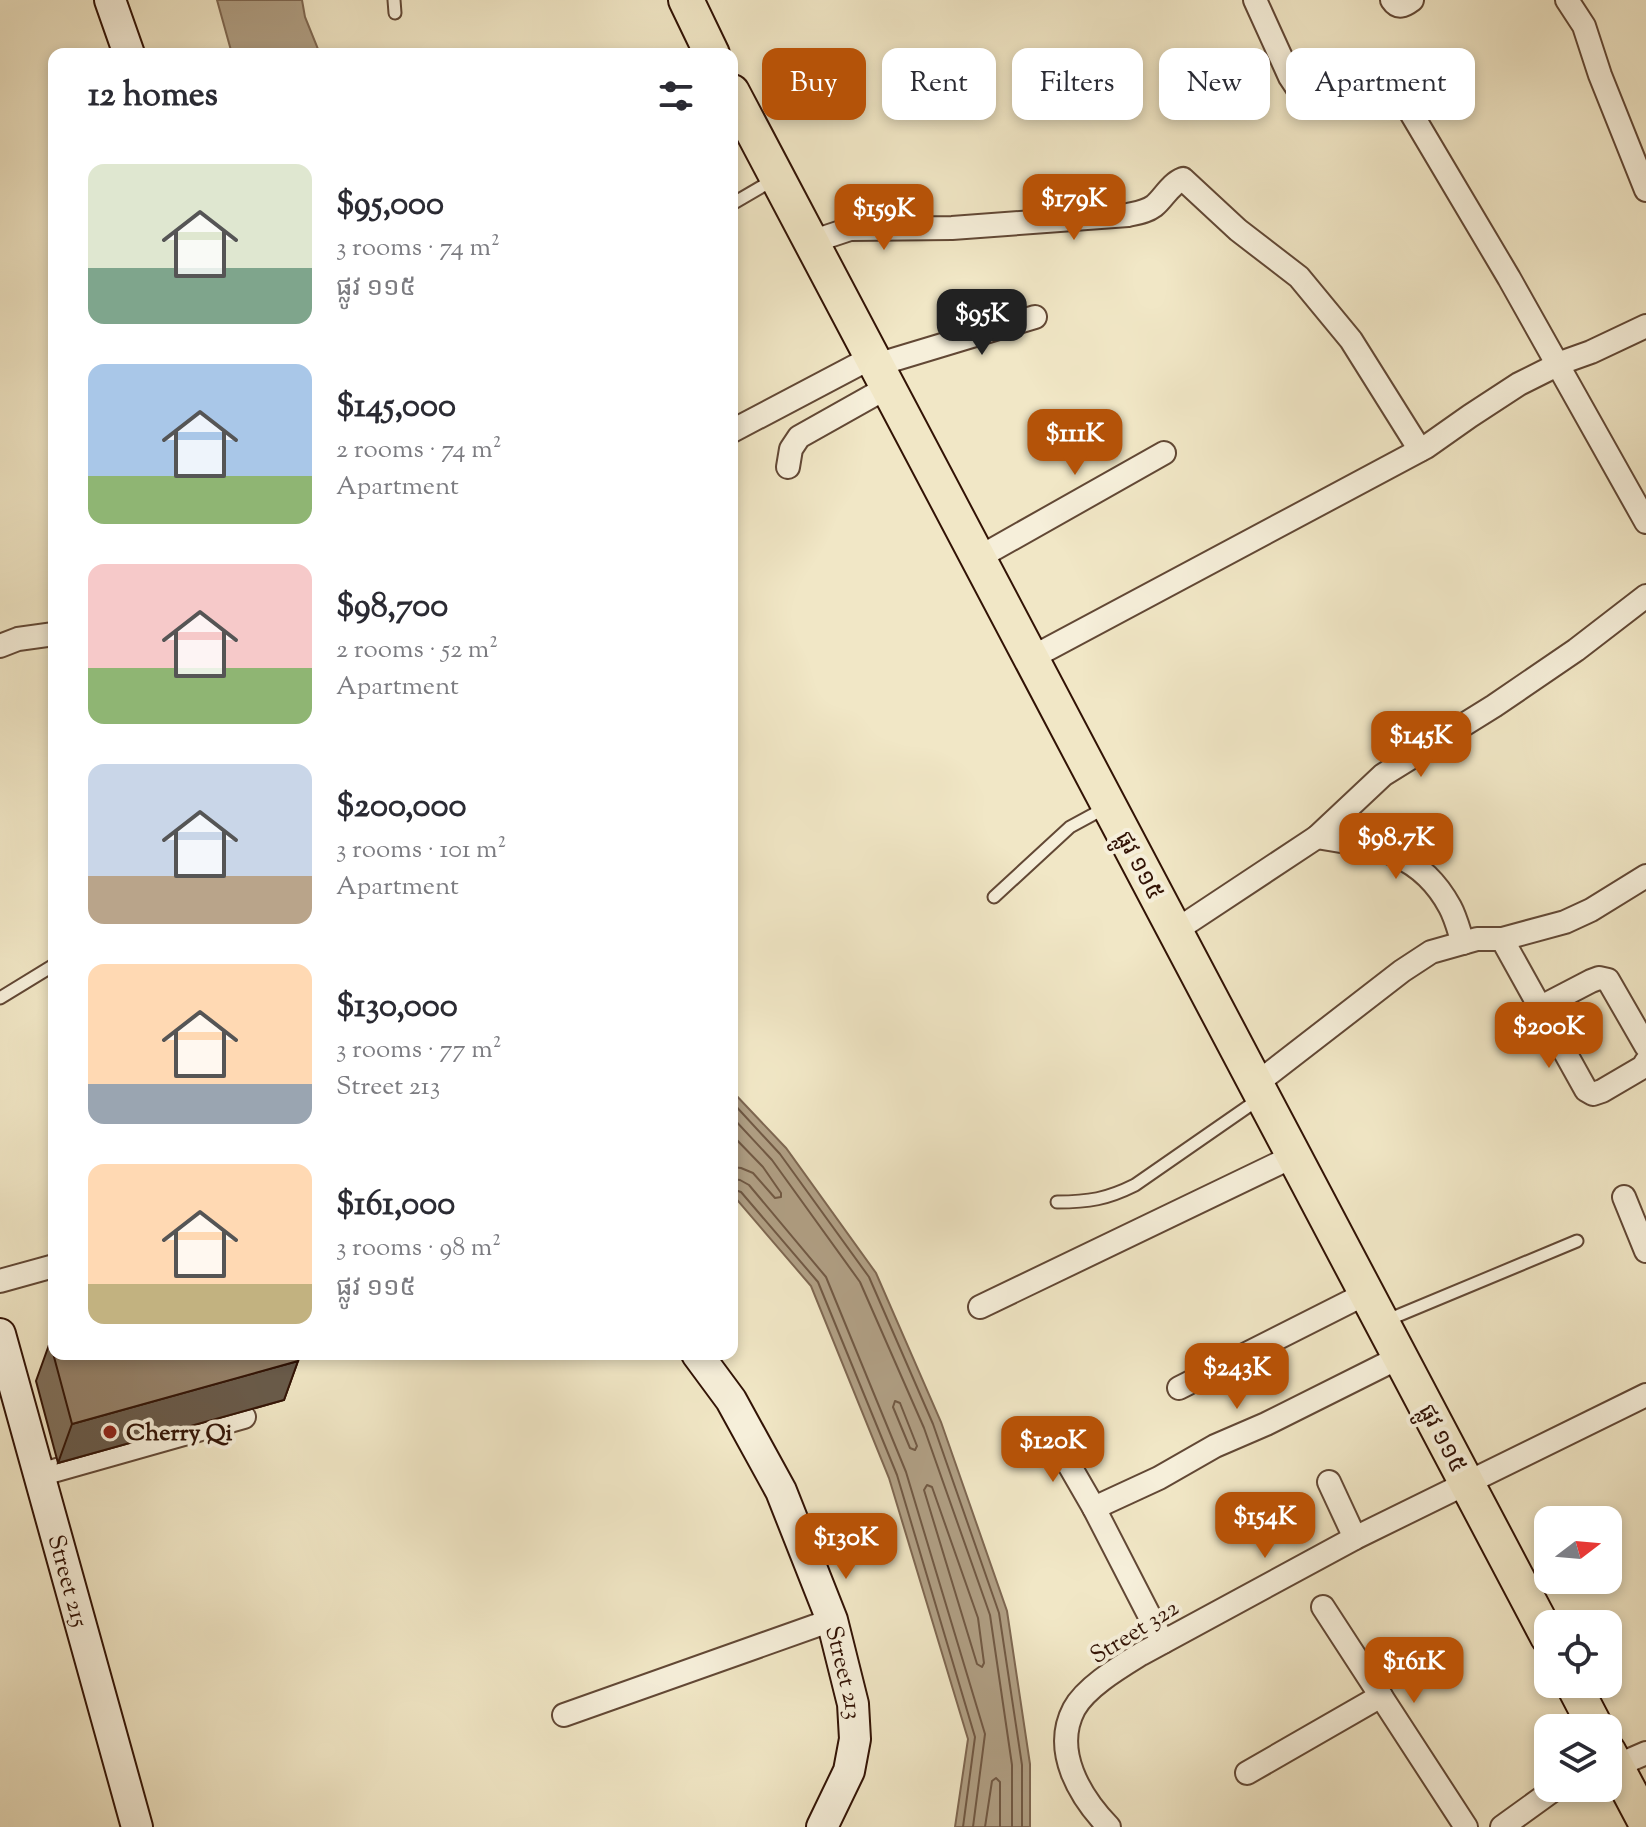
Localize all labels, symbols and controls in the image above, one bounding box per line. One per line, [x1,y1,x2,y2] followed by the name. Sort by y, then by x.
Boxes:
[762,48,866,120] chip: Buy
[882,48,996,120] chip: Rent
[1012,48,1143,120] chip: Filters
[1159,48,1270,120] chip: New
[1286,48,1475,120] chip: Apartment
[88,72,218,121] text: 12 homes
[654,74,698,118] icon: filters
[1018,174,1130,242] pin: $179K
[336,181,444,230] text: $95,000
[1041,181,1107,218] text: $179K
[828,184,940,252] pin: $159K
[852,191,916,228] text: $159K
[152,196,248,292] icon: home
[336,230,500,267] text: 3 rooms · 74 m²
[336,270,416,307] text: ផ្លូវ ១១៥
[935,289,1029,357] pin: $95K
[955,296,1009,333] text: $95K
[336,383,456,432] text: $145,000
[152,396,248,492] icon: home
[1019,409,1131,477] pin: $111K
[1045,416,1105,453] text: $111K
[336,432,501,469] text: 2 rooms · 74 m²
[336,469,459,506] text: Apartment
[336,583,448,632] text: $98,700
[152,596,248,692] icon: home
[336,632,498,669] text: 2 rooms · 52 m²
[336,669,459,706] text: Apartment
[1365,711,1477,779] pin: $145K
[1389,718,1453,755] text: $145K
[336,783,467,832] text: $200,000
[152,796,248,892] icon: home
[1331,813,1461,881] pin: $98.7K
[1357,820,1435,857] text: $98.7K
[1103,825,1171,908] street label: ផ្លូវ ១១៥
[336,832,506,869] text: 3 rooms · 101 m²
[336,869,459,906] text: Apartment
[336,983,458,1032] text: $130,000
[152,996,248,1092] icon: home
[1493,1002,1605,1070] pin: $200K
[1513,1009,1585,1046] text: $200K
[336,1032,501,1069] text: 3 rooms · 77 m²
[336,1069,440,1106] text: Street 213
[336,1181,455,1230] text: $161,000
[152,1196,248,1292] icon: home
[336,1230,501,1267] text: 3 rooms · 98 m²
[336,1270,416,1307] text: ផ្លូវ ១១៥
[1181,1343,1293,1411] pin: $243K
[1203,1350,1271,1387] text: $243K
[1406,1398,1474,1481] street label: ផ្លូវ ១១៥
[997,1416,1109,1484] pin: $120K
[126,1417,233,1451] place label: Cherry Qi
[101,1423,119,1441] marker: Cherry Qi
[1019,1423,1087,1460] text: $120K
[1209,1492,1321,1560] pin: $154K
[1233,1499,1297,1536] text: $154K
[1534,1506,1622,1594] north arrow
[1534,1506,1622,1802] map controls
[790,1513,902,1581] pin: $130K
[813,1520,879,1557] text: $130K
[38,1531,96,1631] street label: Street 215
[1084,1592,1186,1673] street label: Street 322
[1534,1610,1622,1698] button: locate
[815,1622,869,1721] street label: Street 213
[1358,1637,1470,1705] pin: $161K
[1382,1644,1446,1681] text: $161K
[1534,1714,1622,1802] button: layers

